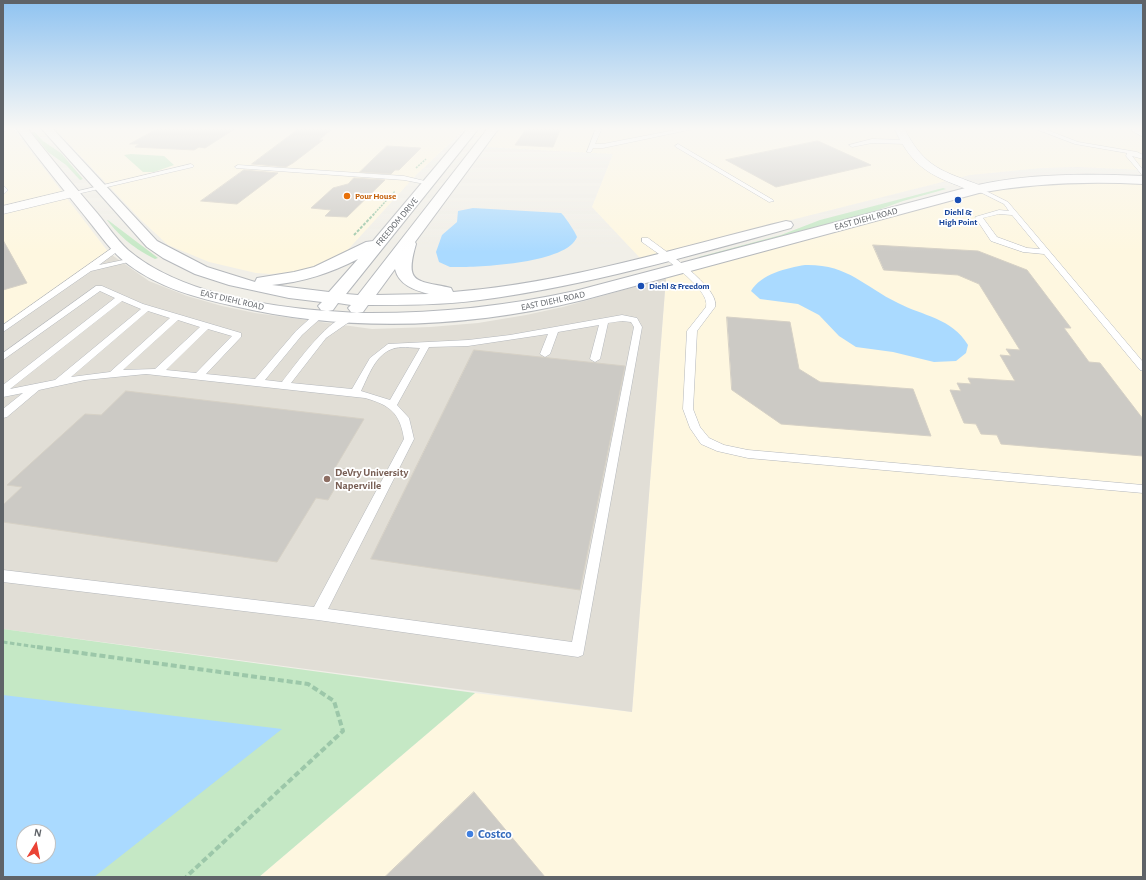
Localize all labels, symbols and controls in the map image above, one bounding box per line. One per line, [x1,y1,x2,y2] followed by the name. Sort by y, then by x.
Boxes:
[342,191,352,201] marker: Pour House
[355,191,396,201] place label: Pour House
[374,195,420,249] street label: FREEDOM DRIVE
[953,195,963,205] marker: Diehl & High Point
[833,205,899,233] street label: EAST DIEHL ROAD
[939,207,977,228] place label: Diehl & High Point
[636,281,646,291] marker: Diehl & Freedom
[649,281,710,291] place label: Diehl & Freedom
[199,287,265,313] street label: EAST DIEHL ROAD
[520,289,586,313] street label: EAST DIEHL ROAD
[335,466,408,492] place label: DeVry University Naperville
[322,474,332,484] marker: DeVry University Naperville
[16,824,56,864] north arrow
[478,826,512,842] place label: Costco
[33,827,43,839] text: N
[465,829,475,839] marker: Costco

